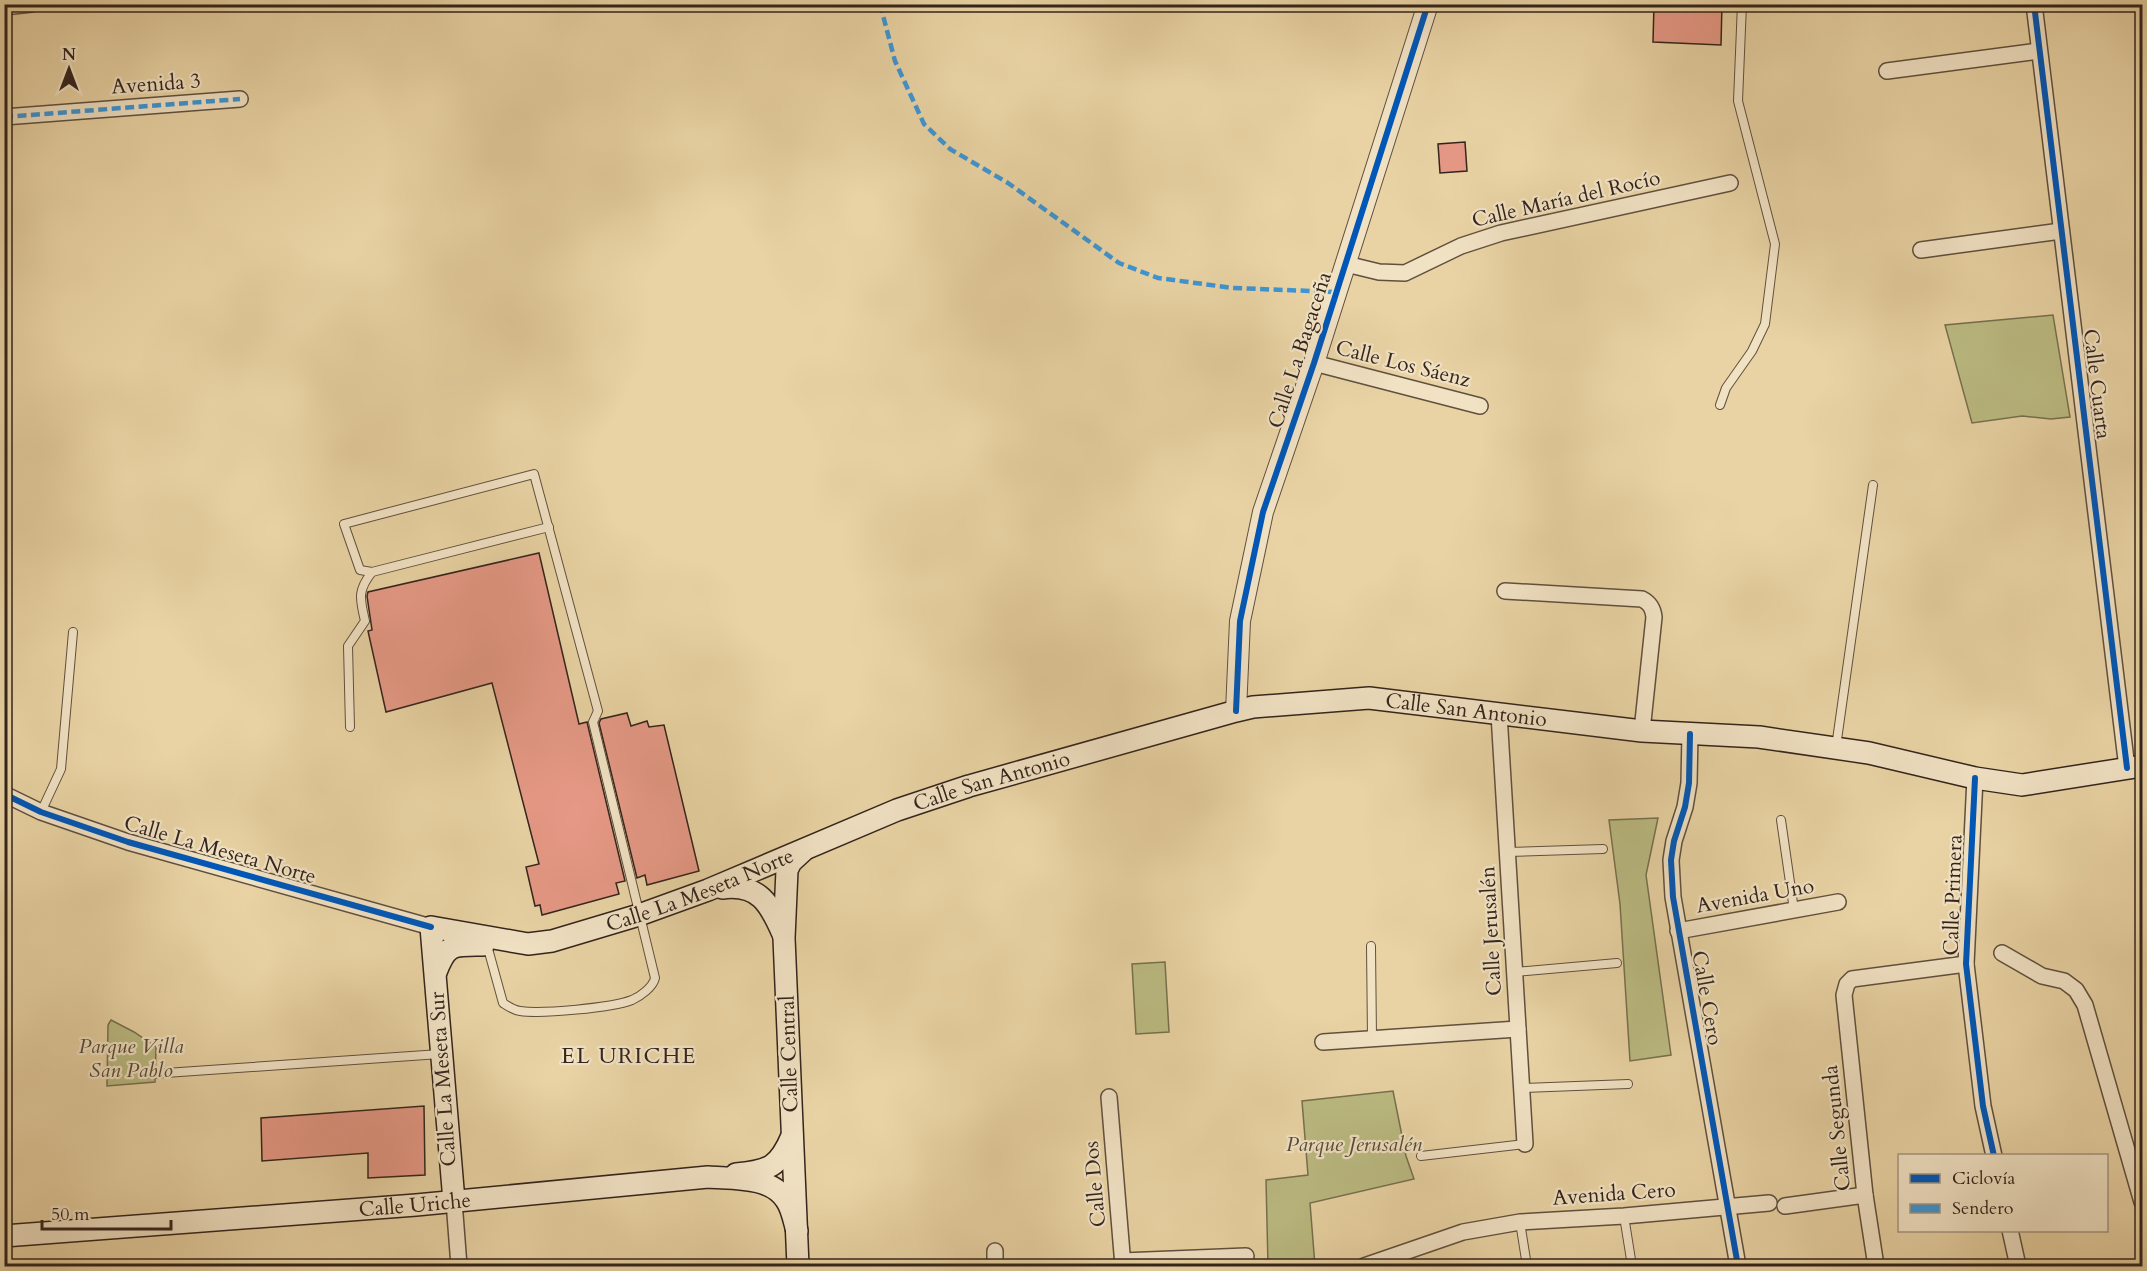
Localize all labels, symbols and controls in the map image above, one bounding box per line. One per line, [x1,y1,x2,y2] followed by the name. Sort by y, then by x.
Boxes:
[39,39,99,99] north arrow
[62,44,76,66] text: N
[110,66,202,102] street label: Avenida 3
[1469,163,1663,235] street label: Calle María del Rocío
[1261,268,1339,432] street label: Calle La Bagaceña
[2076,327,2118,441] street label: Calle Cuarta
[1332,333,1474,395] street label: Calle Los Sáenz
[1384,686,1548,734] street label: Calle San Antonio
[909,744,1073,818] street label: Calle San Antonio
[120,809,320,891] street label: Calle La Meseta Norte
[1936,834,1970,956] street label: Calle Primera
[602,841,798,939] street label: Calle La Meseta Norte
[1473,865,1509,997] street label: Calle Jerusalén
[1694,871,1816,921] street label: Avenida Uno
[1684,948,1730,1048] street label: Calle Cero
[422,990,464,1167] street label: Calle La Meseta Sur
[772,995,806,1113] street label: Calle Central
[78,1032,184,1085] park label: Parque Villa San Pablo
[561,1041,697,1071] district label: EL URICHE
[1816,1064,1858,1192] street label: Calle Segunda
[1286,1130,1423,1159] park label: Parque Jerusalén
[1077,1140,1113,1228] street label: Calle Dos
[1898,1154,2108,1232] legend
[1952,1166,2016,1191] text: Ciclovía
[1551,1175,1677,1213] street label: Avenida Cero
[358,1185,472,1224] street label: Calle Uriche
[42,1193,171,1231] scale bar
[1952,1196,2014,1221] text: Sendero
[51,1202,90,1227] text: 50 m

